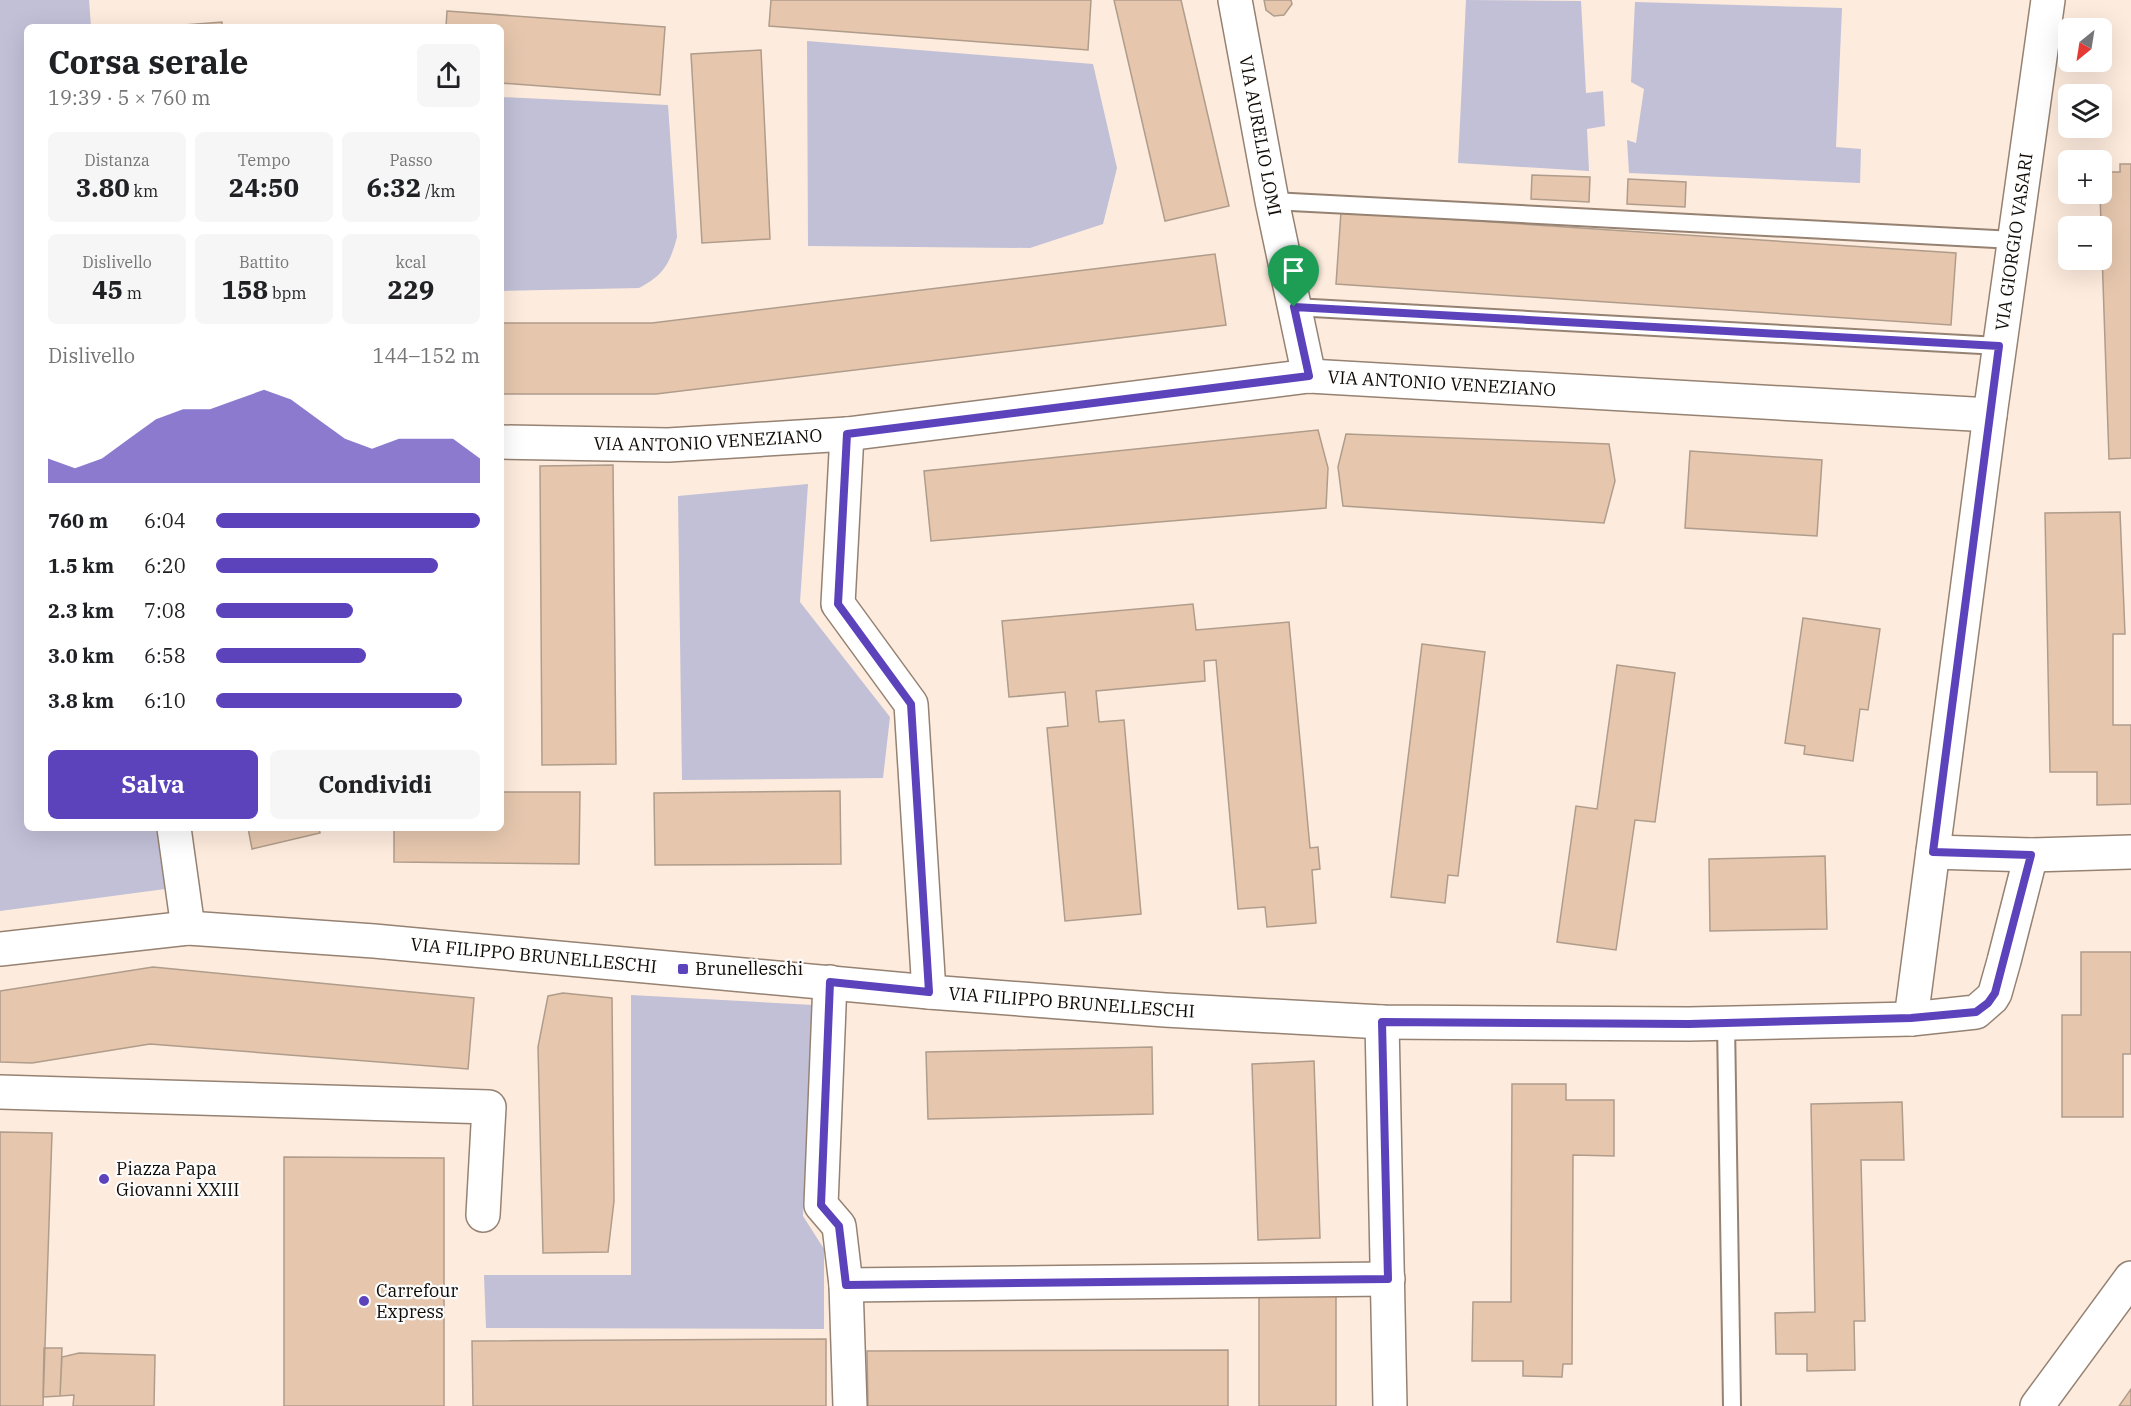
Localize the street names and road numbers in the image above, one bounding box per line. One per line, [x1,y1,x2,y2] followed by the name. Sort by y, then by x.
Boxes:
[1234,53,1287,218] street label: VIA AURELIO LOMI
[1990,151,2038,332] street label: VIA GIORGIO VASARI
[1327,365,1557,401] street label: VIA ANTONIO VENEZIANO
[593,424,823,456] street label: VIA ANTONIO VENEZIANO
[410,932,658,978] street label: VIA FILIPPO BRUNELLESCHI
[948,982,1196,1023] street label: VIA FILIPPO BRUNELLESCHI

